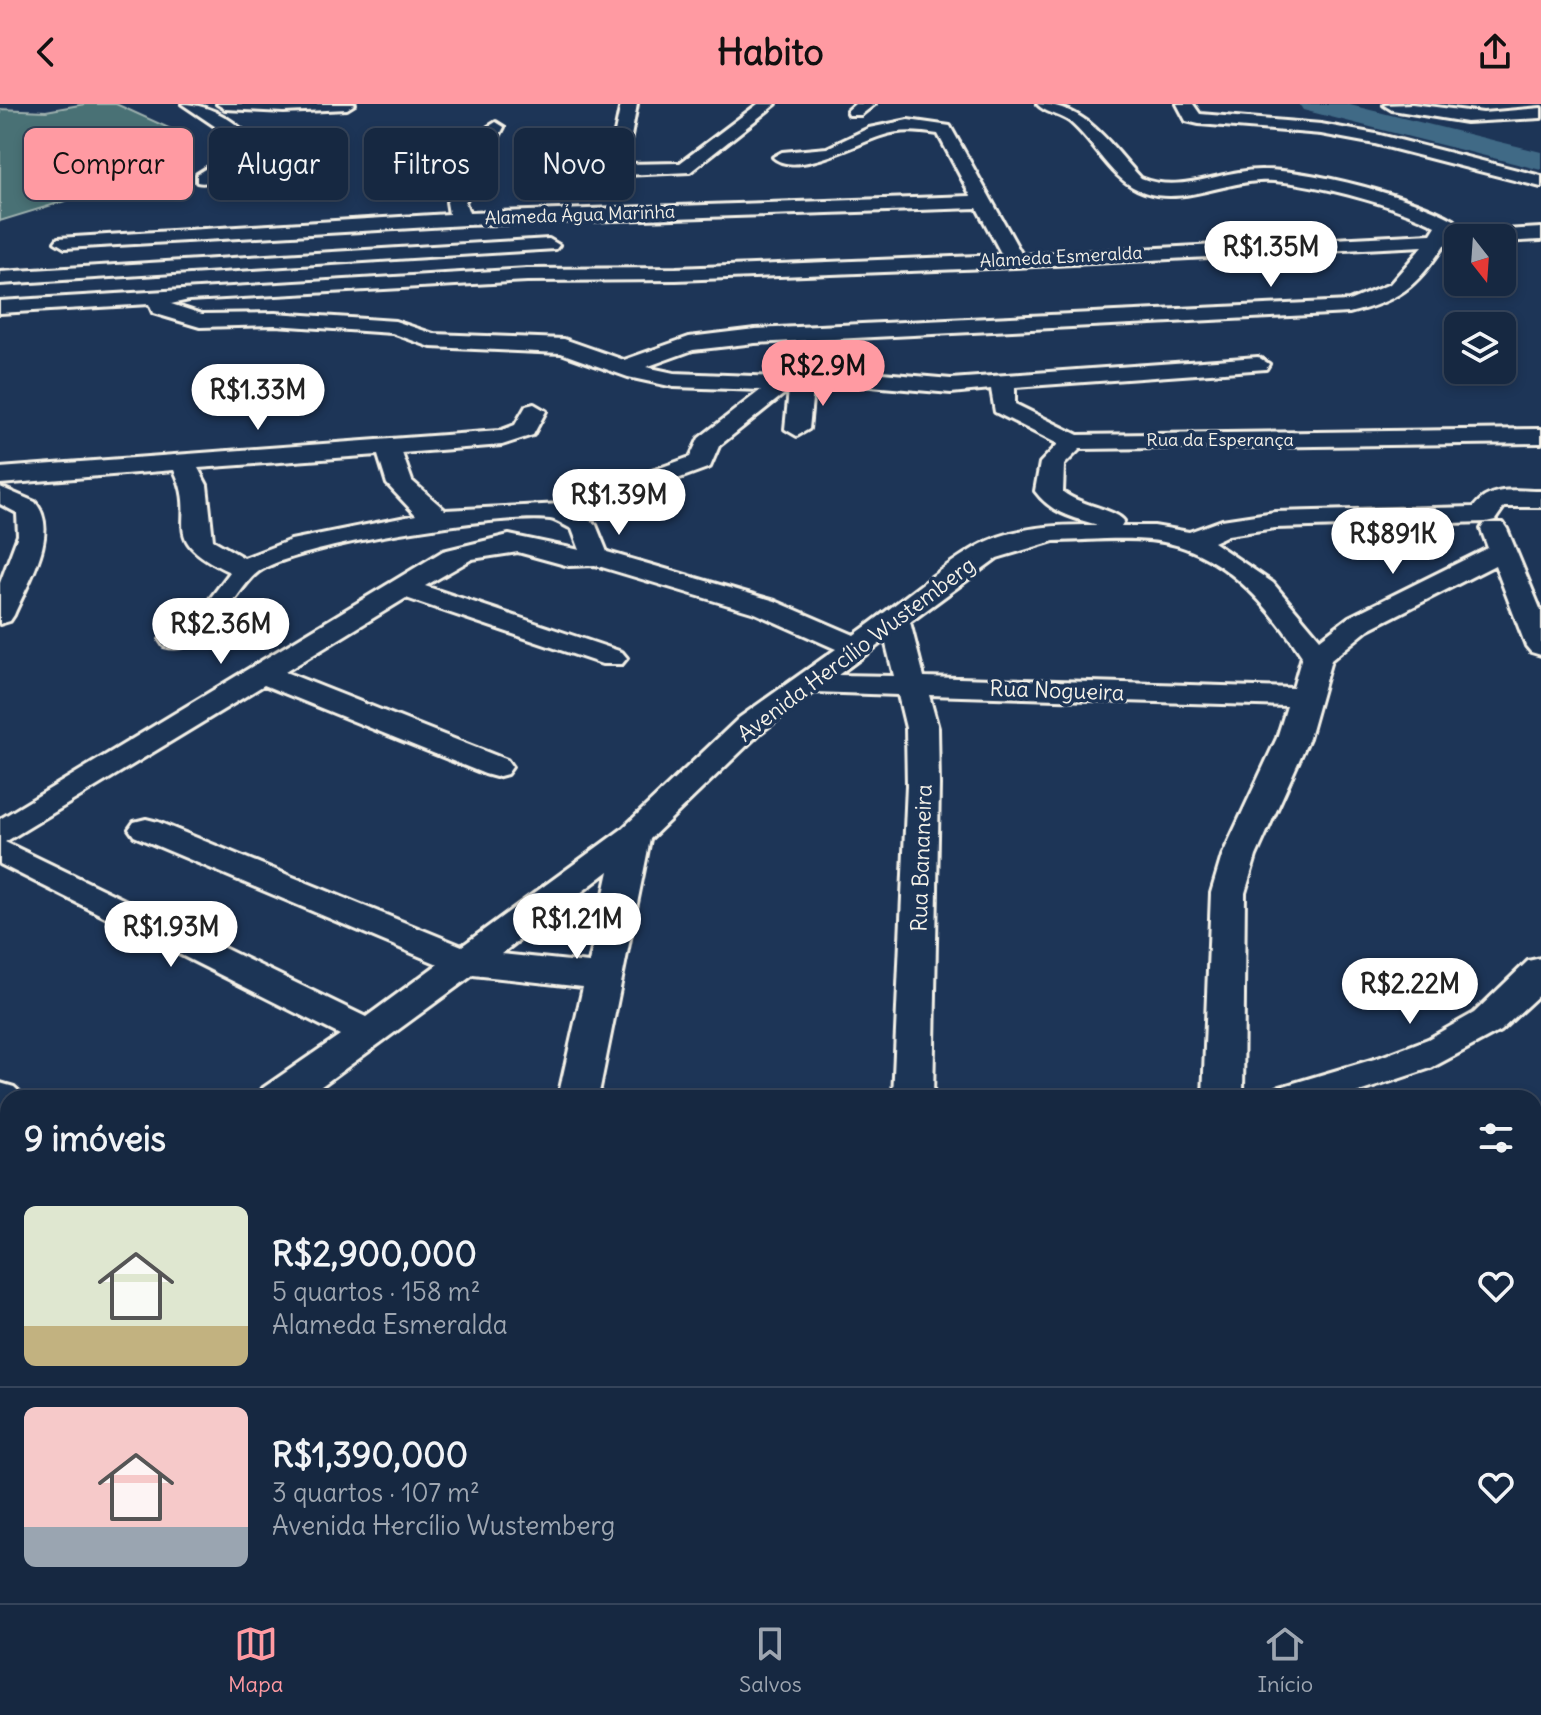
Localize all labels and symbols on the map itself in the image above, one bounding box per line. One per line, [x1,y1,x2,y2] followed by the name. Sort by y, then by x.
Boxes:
[484,200,675,229] street label: Alameda Água Marinha
[1197,221,1345,289] pin: R$1.35M
[1444,224,1516,296] north arrow
[979,241,1143,272] street label: Alameda Esmeralda
[758,340,888,408] pin: R$2.9M
[184,364,332,432] pin: R$1.33M
[1146,428,1294,451] street label: Rua da Esperança
[545,469,693,537] pin: R$1.39M
[1328,508,1458,576] pin: R$891K
[732,550,980,748] street label: Avenida Hercílio Wustemberg
[147,598,295,666] pin: R$2.36M
[989,674,1125,706] street label: Rua Nogueira
[904,784,938,932] street label: Rua Bananeira
[503,893,651,961] pin: R$1.21M
[97,901,245,969] pin: R$1.93M
[1336,958,1484,1026] pin: R$2.22M

